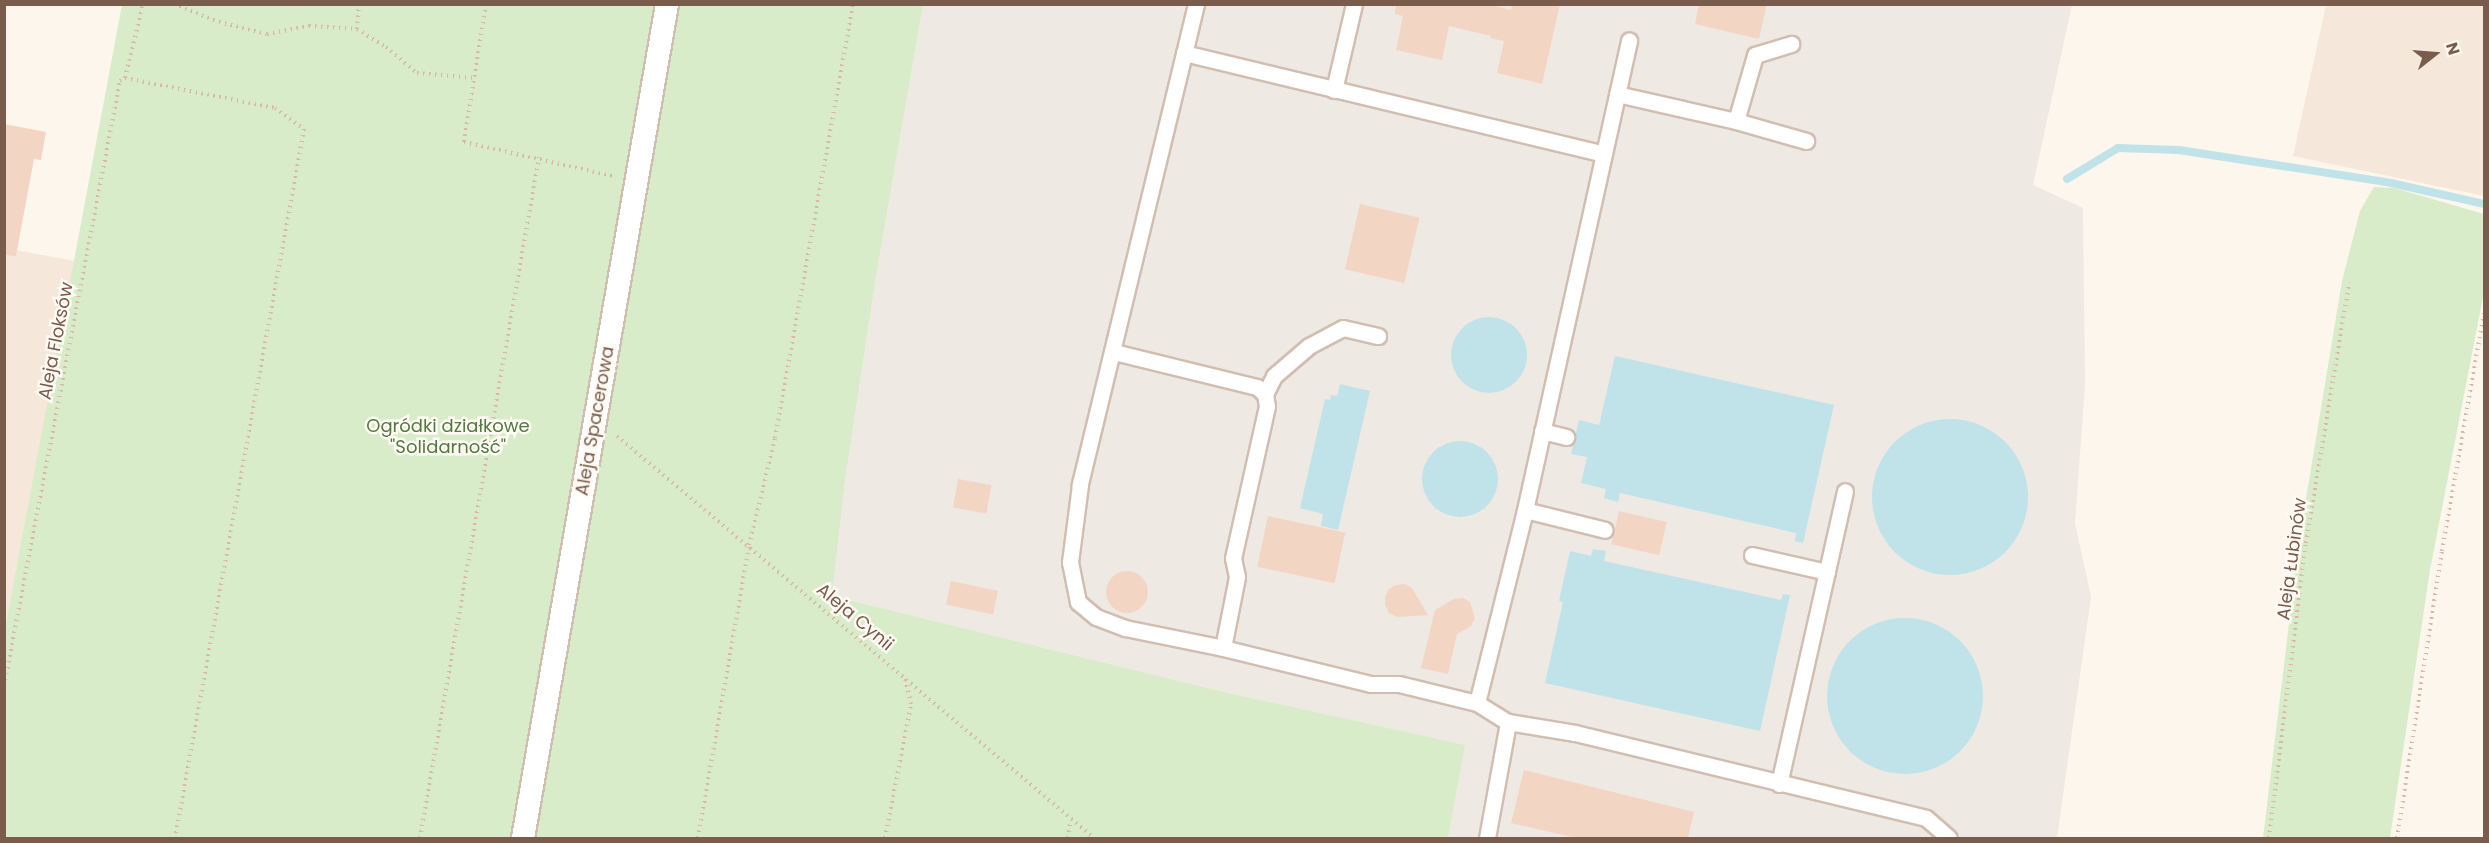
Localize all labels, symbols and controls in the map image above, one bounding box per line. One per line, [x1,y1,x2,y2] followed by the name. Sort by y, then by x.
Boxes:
[2405,24,2465,84] north arrow
[2440,39,2465,58] text: N
[34,280,78,402] street label: Aleja Floksów
[571,345,619,497] street label: Aleja Spacerowa
[366,416,530,458] park label: Ogródki działkowe "Solidarność"
[2273,497,2311,621] street label: Aleja Łubinów
[812,579,898,655] street label: Aleja Cynii

